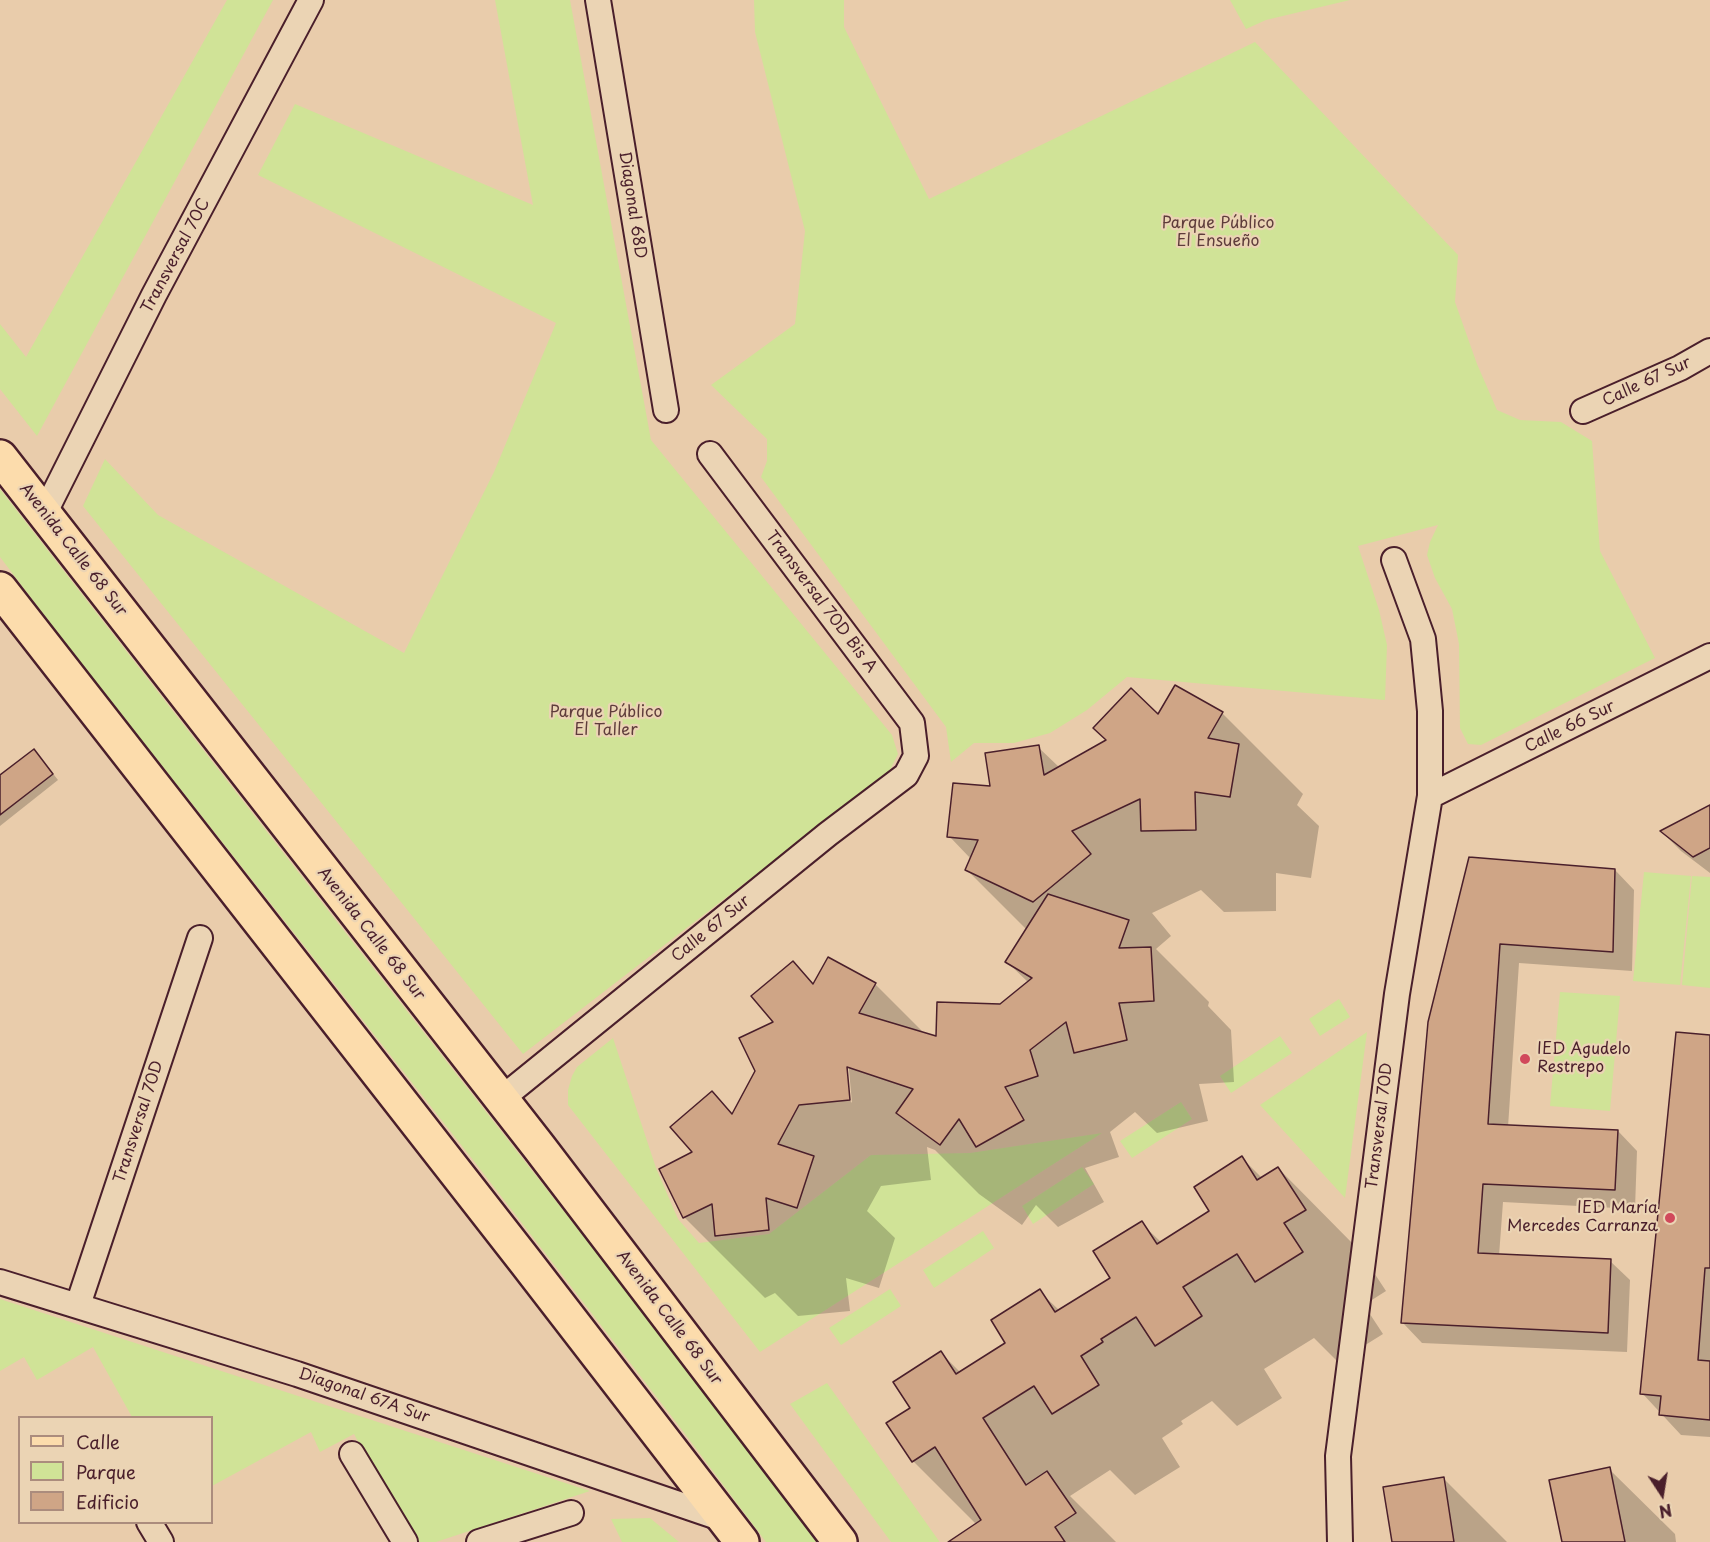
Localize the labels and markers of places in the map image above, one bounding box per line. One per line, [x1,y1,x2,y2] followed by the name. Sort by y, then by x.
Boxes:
[1537,1040,1631,1078] place label: IED Agudelo Restrepo
[1518,1052,1532,1066] marker: IED Agudelo Restrepo
[1507,1199,1658,1237] place label: IED María Mercedes Carranza
[1663,1211,1677,1225] marker: IED María Mercedes Carranza

